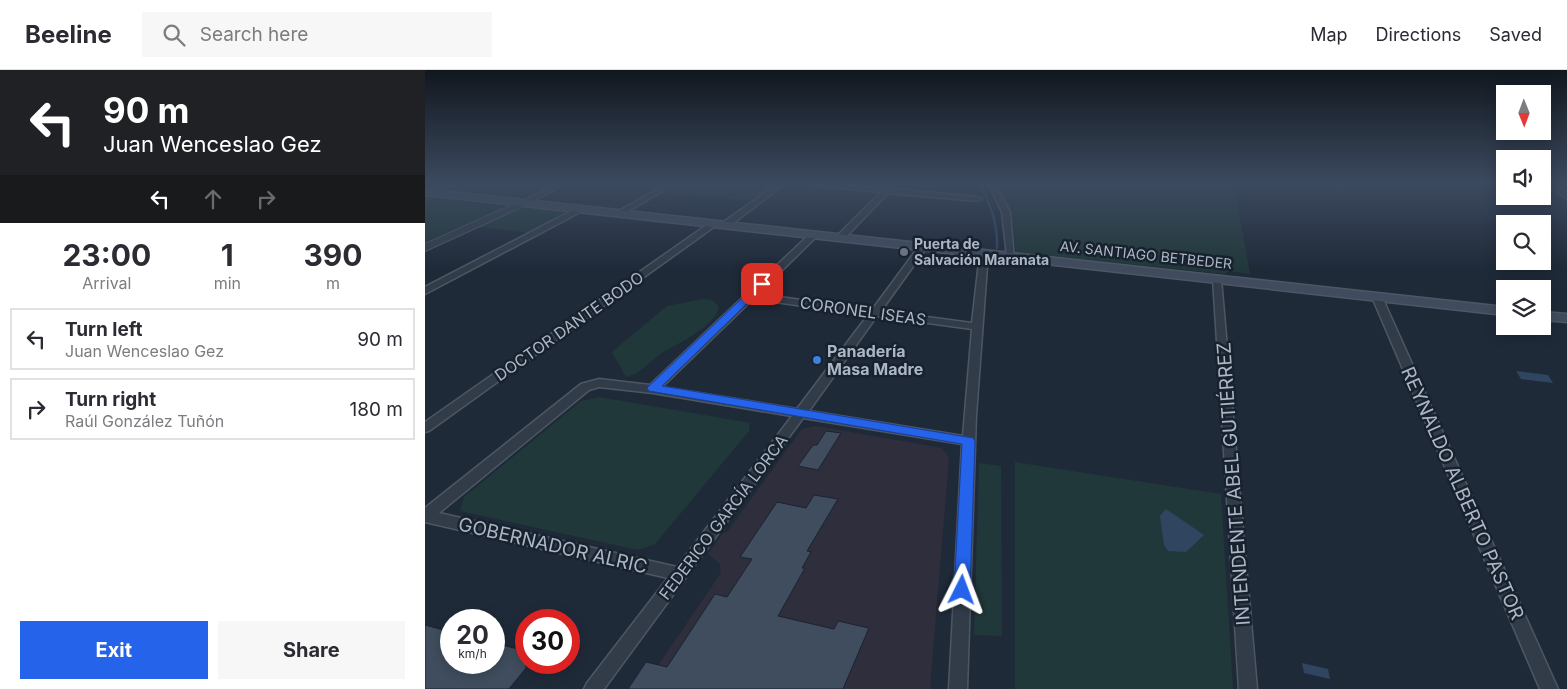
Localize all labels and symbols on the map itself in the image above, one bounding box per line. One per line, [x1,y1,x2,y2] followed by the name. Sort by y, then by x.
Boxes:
[1496,85,1551,140] north arrow
[914,235,1049,268] place label: Puerta de Salvación Maranata
[1059,237,1233,272] street label: AV. SANTIAGO BETBEDER
[898,246,910,258] marker: Puerta de Salvación Maranata
[741,263,783,305] pin
[491,267,647,385] street label: DOCTOR DANTE BODO
[799,292,927,330] street label: CORONEL ISEAS
[827,341,923,379] place label: Panadería Masa Madre
[1211,342,1255,626] street label: INTENDENTE ABEL GUTIÉRREZ
[811,354,823,366] marker: Panadería Masa Madre
[1396,363,1529,623] street label: REYNALDO ALBERTO PASTOR
[654,431,792,603] street label: FEDERICO GARCÍA LORCA
[456,513,650,578] street label: GOBERNADOR ALRIC
[935,563,987,615] position arrow
[515,609,580,674] speed limit sign: 30

